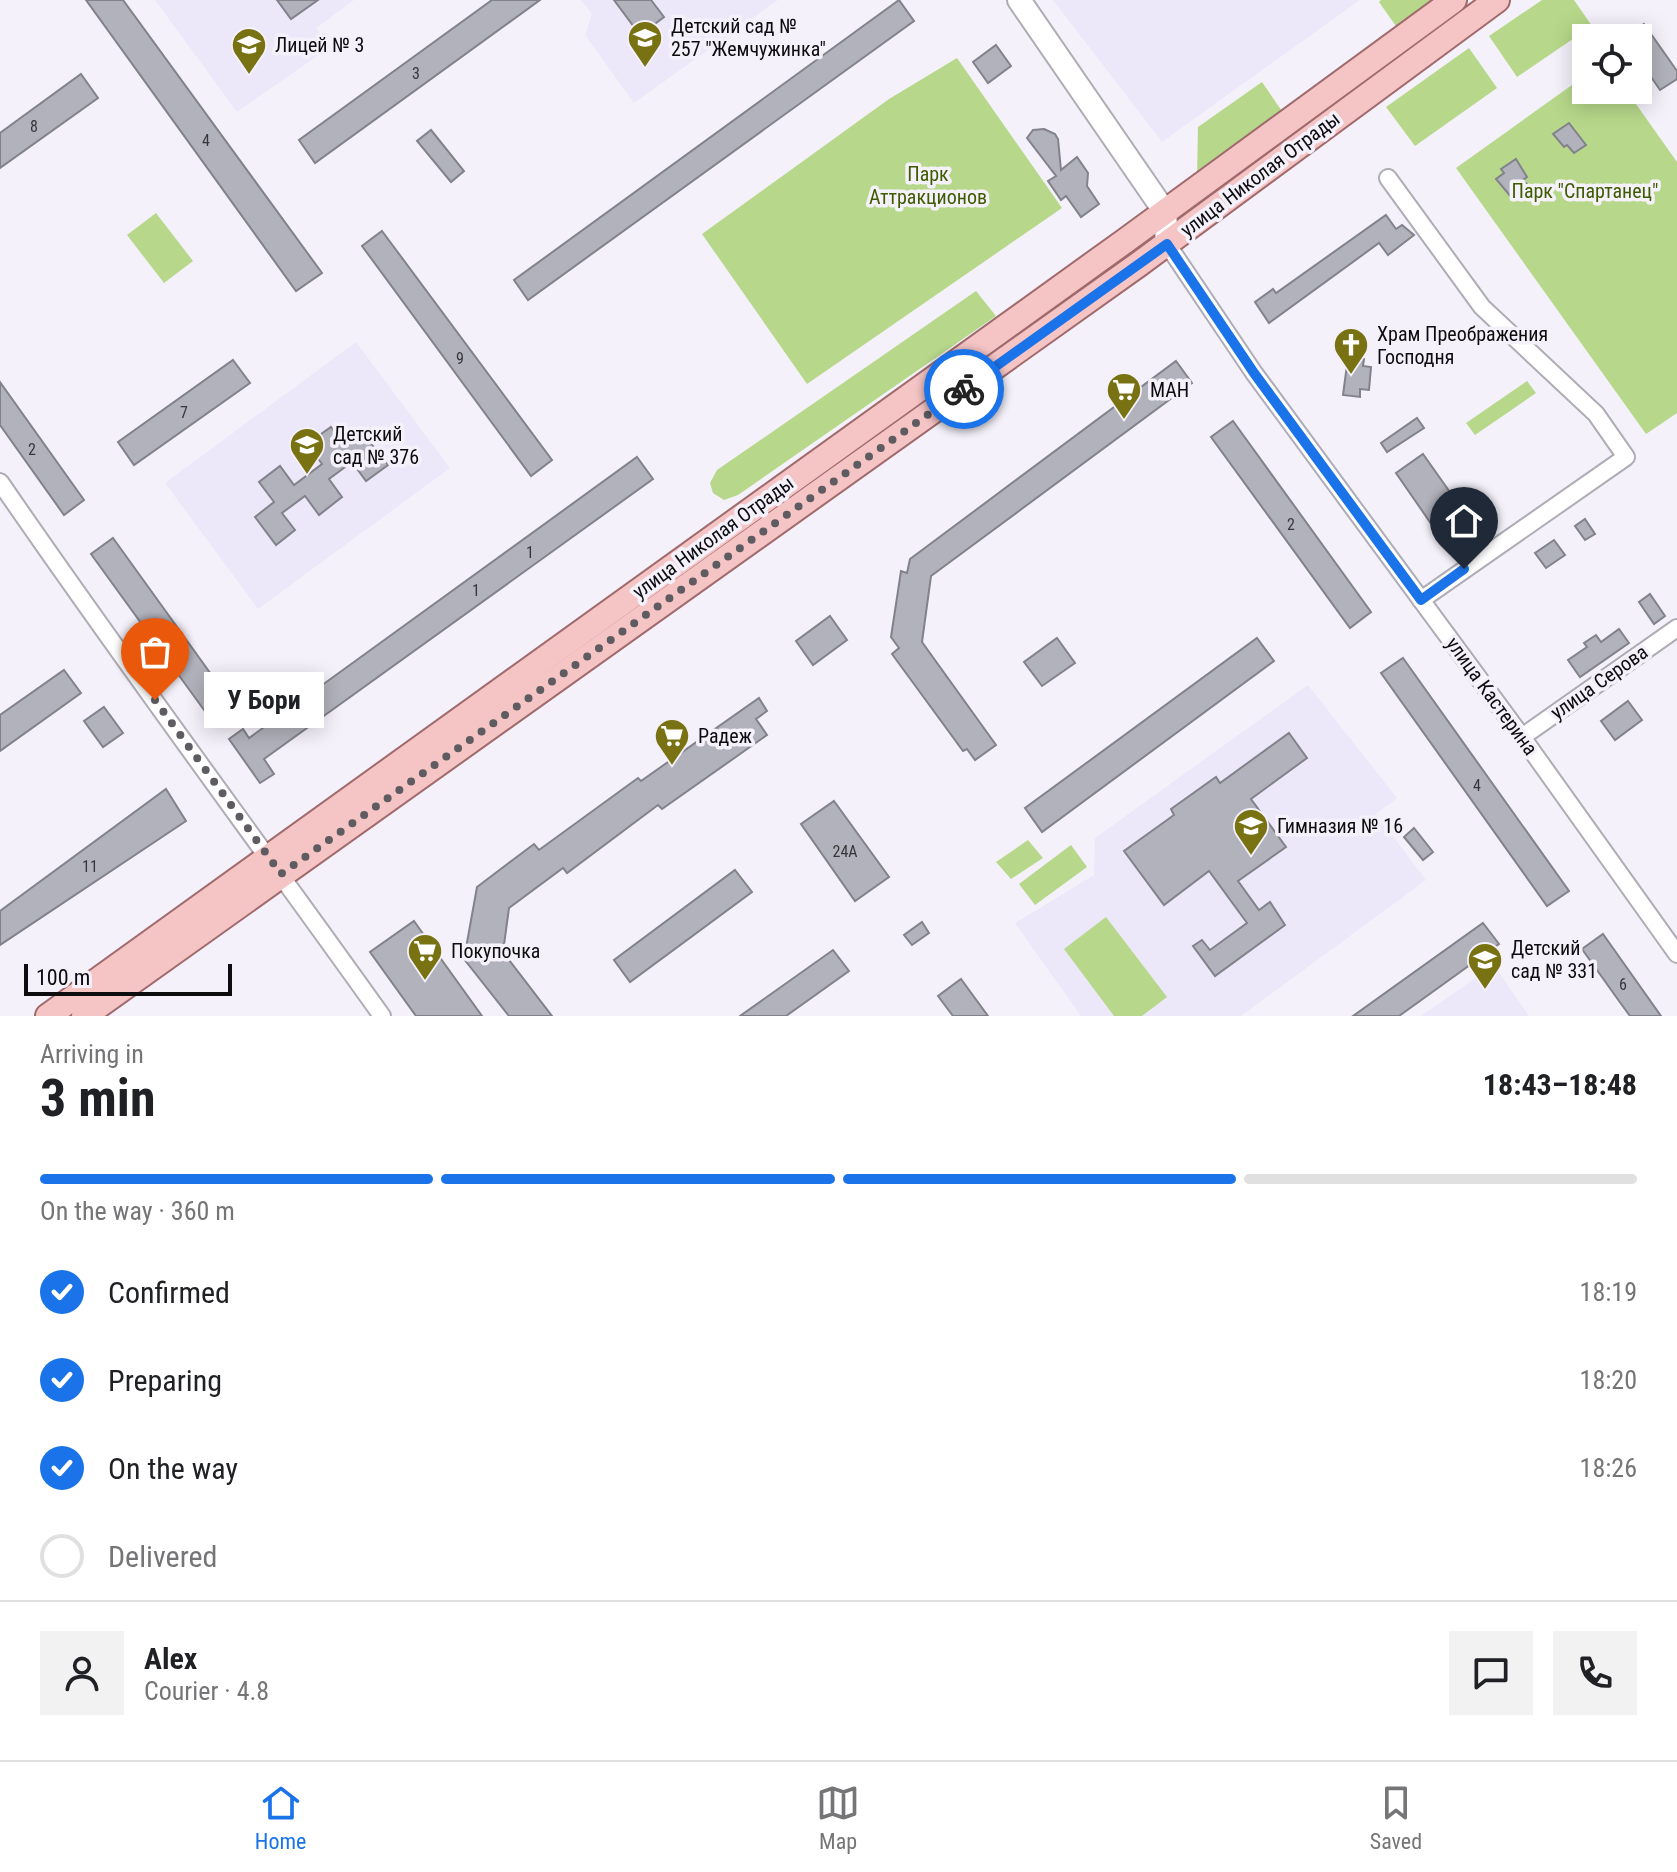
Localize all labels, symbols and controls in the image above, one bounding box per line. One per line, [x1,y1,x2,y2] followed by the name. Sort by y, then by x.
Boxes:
[671,14,826,61] place label: Детский сад № 257 "Жемчужинка"
[626,19,664,69] school or university icon: Детский сад № 257 "Жемчужинка"
[1572,24,1652,104] map controls
[1572,24,1652,104] button: locate
[230,26,268,76] school or university icon: Лицей № 3
[275,33,364,57] place label: Лицей № 3
[412,64,420,83] house number: 3
[1176,106,1344,242] street label: улица Николая Отрады
[30,117,38,136] house number: 8
[202,131,210,150] house number: 4
[869,162,987,209] park label: Парк Аттракционов
[1511,179,1659,203] park label: Парк "Спартанец"
[1377,322,1548,369] place label: Храм Преображения Господня
[1332,326,1370,376] church icon: Храм Преображения Господня
[456,349,464,368] house number: 9
[924,349,1004,429] courier
[942,367,986,411] icon: bike
[1105,371,1143,421] supermarket icon: МАН
[1150,378,1189,402] place label: МАН
[180,403,188,422] house number: 7
[333,422,419,469] place label: Детский сад № 376
[288,426,326,476] school or university icon: Детский сад № 376
[28,440,36,459] house number: 2
[628,471,798,603] street label: улица Николая Отрады
[1430,487,1498,569] pin
[1442,499,1486,543] icon: home
[1287,515,1295,534] house number: 2
[526,543,534,562] house number: 1
[472,581,480,600] house number: 1
[121,618,189,700] pin
[133,630,177,674] icon: bag
[1441,632,1543,760] street label: улица Кастерина
[1546,640,1652,724] street label: улица Серова
[203,672,323,728] callout: У Бори
[227,685,301,715] text: У Бори
[653,717,691,767] supermarket icon: Радеж
[698,724,752,748] place label: Радеж
[1473,776,1481,795] house number: 4
[1232,807,1270,857] school or university icon: Гимназия № 16
[1277,814,1403,838] place label: Гимназия № 16
[832,842,858,861] house number: 24А
[82,857,98,876] house number: 11
[406,932,444,982] supermarket icon: Покупочка
[1511,936,1597,983] place label: Детский сад № 331
[451,939,540,963] place label: Покупочка
[1466,941,1504,991] school or university icon: Детский сад № 331
[24,960,232,996] scale bar
[36,965,90,990] text: 100 m
[1619,975,1627,994] house number: 6
[40,1039,144,1069] text: Arriving in
[1483,1067,1637,1102] text: 18:43–18:48
[40,1068,156,1129] text: 3 min
[40,1196,235,1226] text: On the way · 360 m
[40,1270,84,1314] icon: check
[108,1275,230,1310] text: Confirmed
[1580,1277,1637,1307] text: 18:19
[40,1358,84,1402] icon: check
[108,1363,222,1398] text: Preparing
[1580,1365,1637,1395] text: 18:20
[40,1446,84,1490] icon: check
[108,1451,238,1486] text: On the way
[1580,1453,1637,1483] text: 18:26
[108,1539,217,1574] text: Delivered
[40,1631,124,1715] button: person
[1449,1631,1533,1715] button: chat
[1553,1631,1637,1715] button: phone
[144,1641,197,1676] text: Alex
[144,1676,269,1706] text: Courier · 4.8
[255,1781,306,1854] tab: Home
[816,1781,860,1854] tab: Map
[1370,1781,1422,1854] tab: Saved

